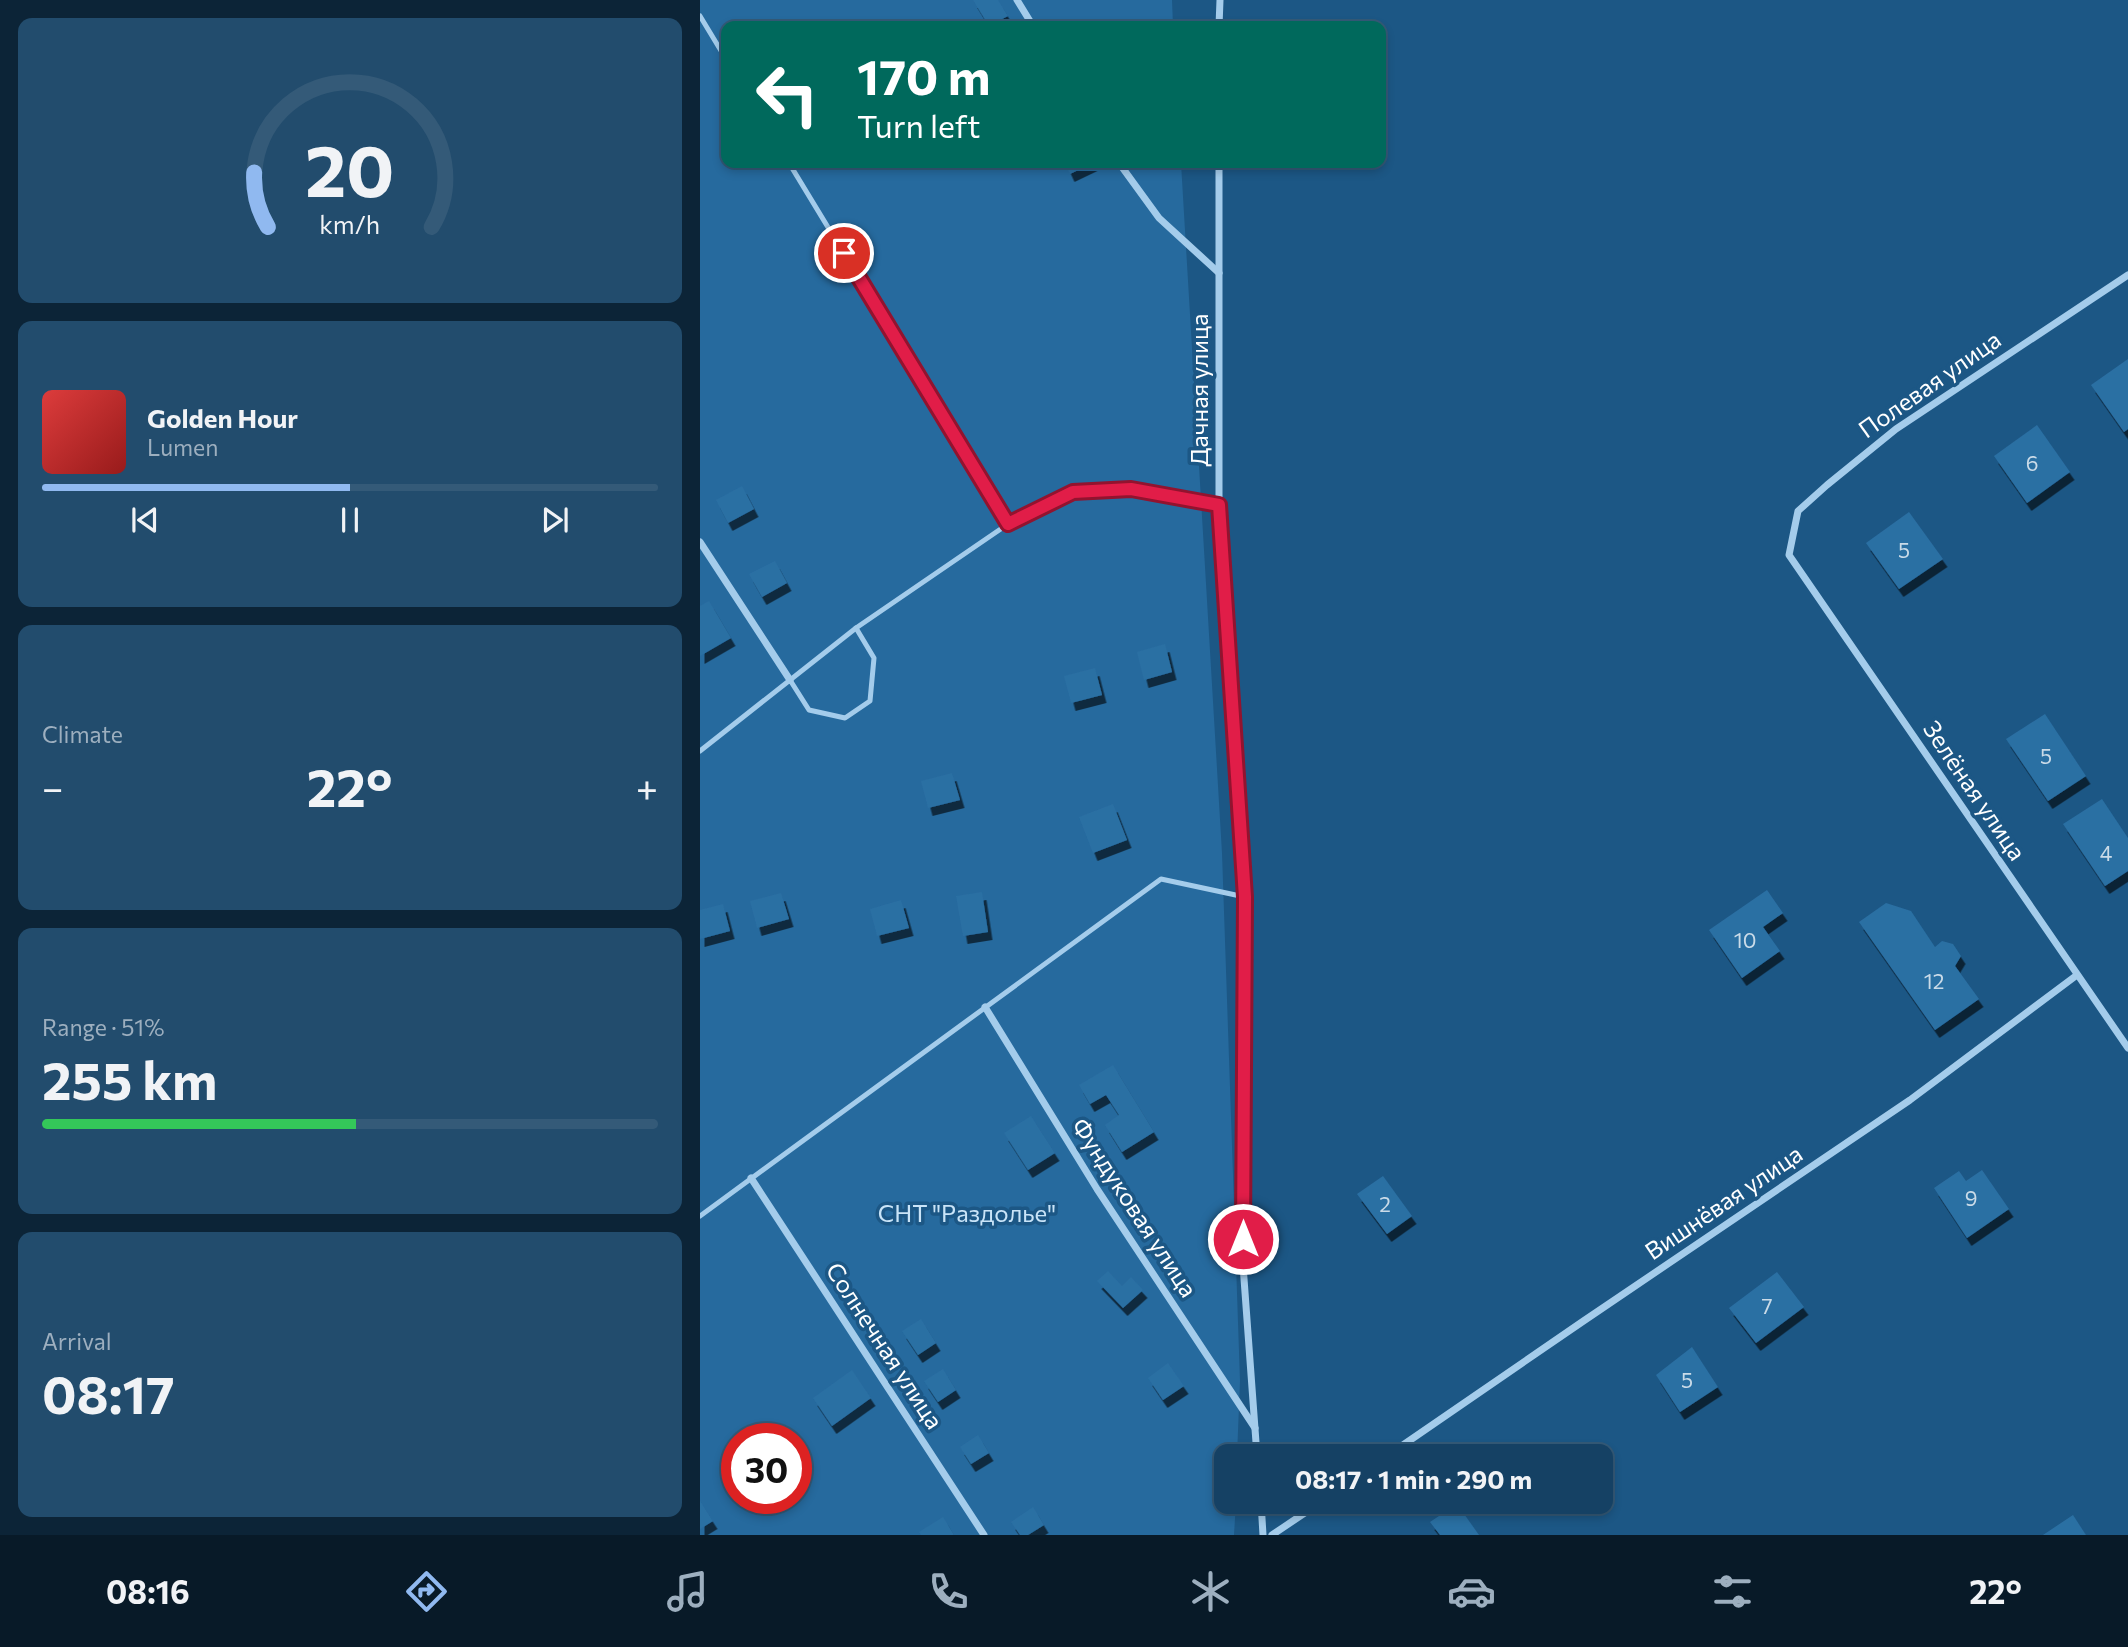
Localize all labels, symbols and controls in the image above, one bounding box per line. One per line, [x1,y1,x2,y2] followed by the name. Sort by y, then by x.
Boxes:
[857,45,990,105] text: 170 m
[742,49,833,140] icon: left
[857,105,981,145] text: Turn left
[305,123,395,212] text: 20
[320,209,380,239] text: km/h
[814,223,874,283] pin
[825,234,863,272] icon: arrive
[1184,314,1213,466] street label: Дачная улица
[1853,324,2006,443] street label: Полевая улица
[147,402,298,433] text: Golden Hour
[147,433,218,461] text: Lumen
[2026,450,2038,475] house number: 6
[126,501,164,539] icon: previous
[331,501,369,539] icon: pause
[536,501,574,539] icon: next
[1898,537,1910,562] house number: 5
[1918,715,2033,865] street label: Зелёная улица
[42,720,123,748] text: Climate
[2040,743,2052,768] house number: 5
[307,754,392,818] text: 22°
[42,763,64,810] text: −
[636,763,658,810] text: +
[2100,840,2113,865] house number: 4
[1734,927,1756,952] house number: 10
[1924,968,1944,993] house number: 12
[42,1013,164,1041] text: Range · 51%
[42,1047,217,1111] text: 255 km
[1067,1112,1204,1302] street label: Фундуковая улица
[1639,1138,1807,1265] street label: Вишнёвая улица
[1965,1185,1977,1210] house number: 9
[1379,1191,1391,1216] house number: 2
[878,1198,1056,1227] park label: СНТ "Раздолье"
[1206,1202,1280,1276] position arrow
[821,1257,950,1434] street label: Солнечная улица
[1761,1293,1773,1318] house number: 7
[42,1327,112,1355] text: Arrival
[42,1361,175,1425] text: 08:17
[1681,1367,1693,1392] house number: 5
[721,1423,812,1514] speed limit sign: 30
[1295,1463,1532,1494] text: 08:17 · 1 min · 290 m
[402,1567,451,1616] icon: directions
[663,1567,712,1616] icon: music
[924,1567,973,1616] icon: phone
[1186,1567,1235,1616] icon: climate
[1447,1567,1496,1616] icon: car
[1708,1567,1757,1616] icon: filters
[106,1571,190,1611] text: 08:16
[1969,1571,2022,1611] text: 22°

